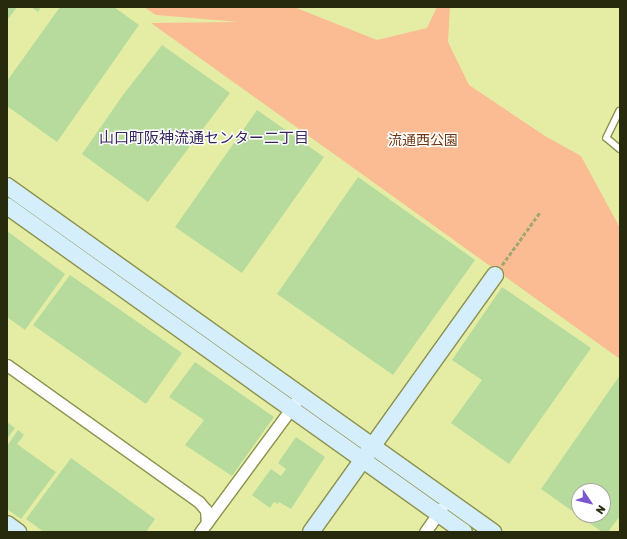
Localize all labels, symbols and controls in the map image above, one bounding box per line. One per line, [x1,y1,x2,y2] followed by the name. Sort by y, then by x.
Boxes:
[99,130,309,148] district label: 山口町阪神流通センター二丁目
[388,133,458,149] park label: 流通西公園
[571,483,611,523] north arrow
[593,503,608,517] text: N

